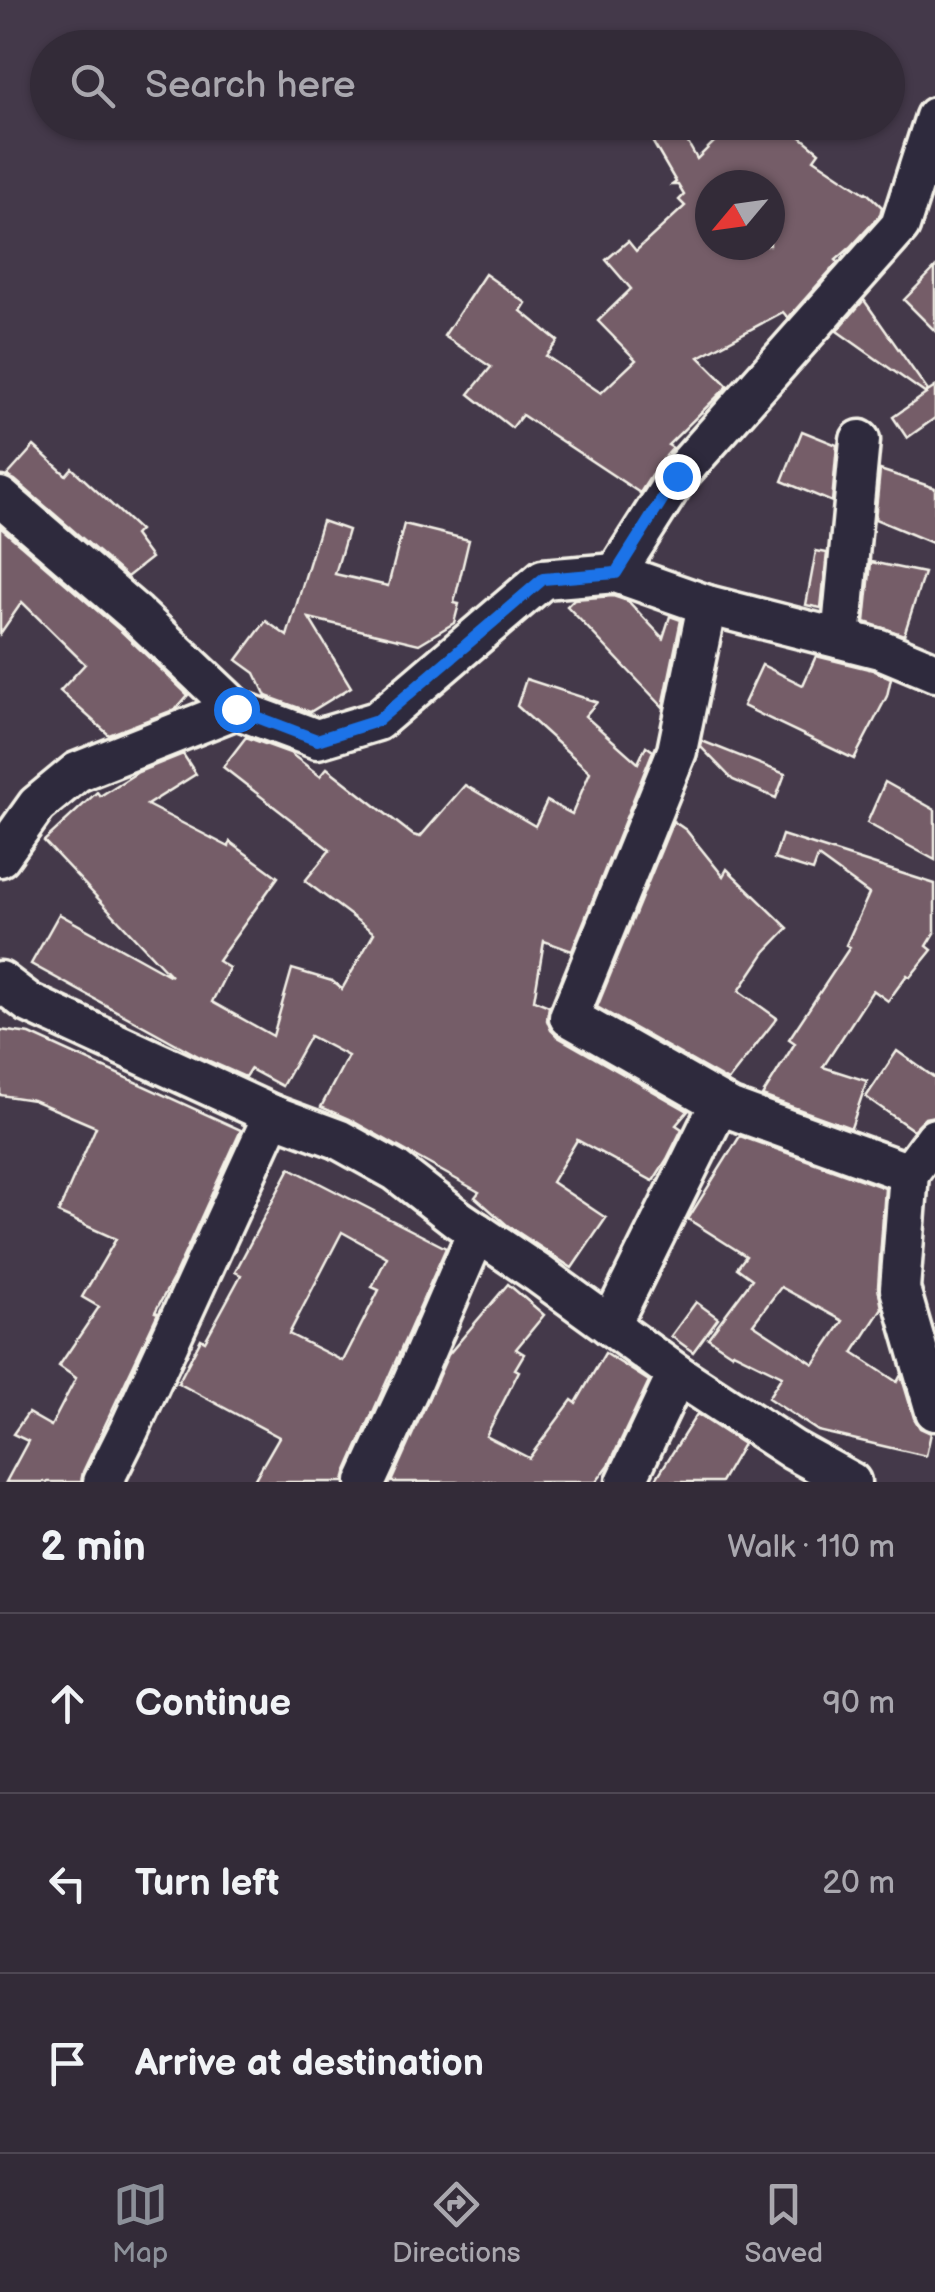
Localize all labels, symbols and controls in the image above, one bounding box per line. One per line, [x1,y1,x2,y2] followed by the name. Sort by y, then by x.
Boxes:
[30,30,905,140] search box
[65,58,120,113] icon: search
[145,63,356,108] text: Search here
[695,170,785,260] north arrow
[655,454,701,500] route end
[214,687,260,733] route start
[40,1522,146,1573] text: 2 min
[727,1528,895,1567] text: Walk · 110 m
[40,1676,95,1731] icon: ahead
[135,1681,291,1726] text: Continue
[823,1684,895,1723] text: 90 m
[40,1856,95,1911] icon: left
[135,1861,279,1906] text: Turn left
[822,1864,895,1903] text: 20 m
[40,2036,95,2091] icon: arrive
[135,2041,484,2086] text: Arrive at destination
[112,2177,168,2270] tab: Map
[392,2177,521,2270] tab: Directions
[745,2177,823,2270] tab: Saved

